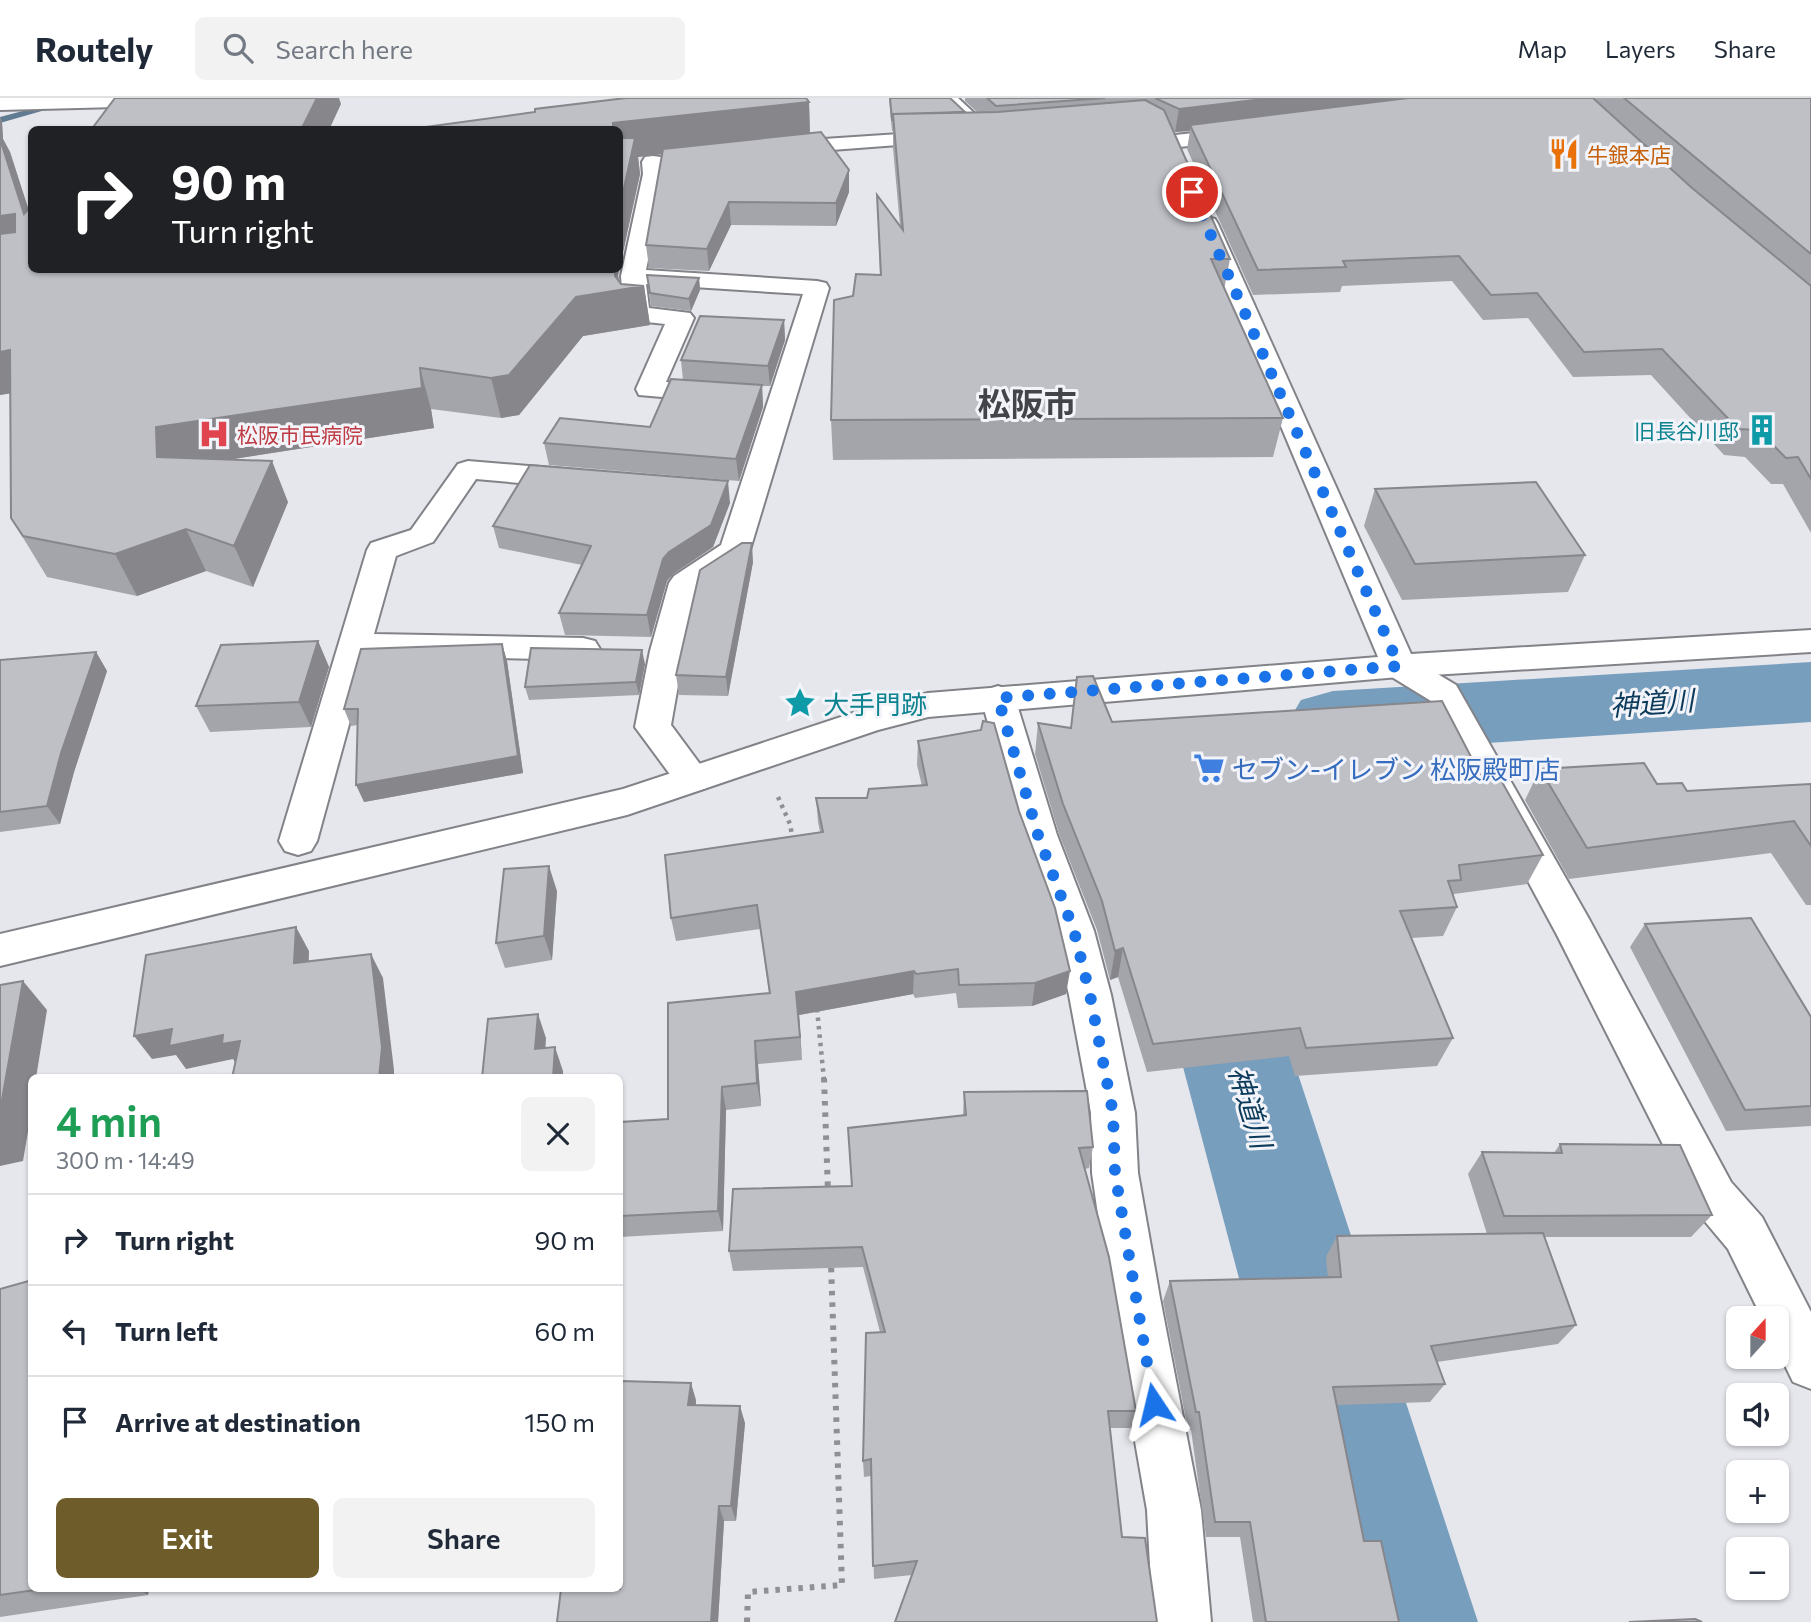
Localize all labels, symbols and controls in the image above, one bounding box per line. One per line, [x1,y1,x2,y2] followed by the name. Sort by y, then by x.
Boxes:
[195,17,685,80] search box
[35,28,153,69] text: Routely
[219,29,257,67] icon: search
[275,33,413,64] text: Search here
[1518,34,1567,63] text: Map
[1605,34,1676,63] text: Layers
[1714,34,1776,63] text: Share
[1547,137,1581,171] restaurant icon: 牛銀本店
[1587,142,1671,167] place label: 牛銀本店
[171,150,286,210] text: 90 m
[56,154,147,245] icon: right
[1162,162,1222,222] pin
[1173,173,1211,211] icon: arrive
[171,210,314,250] text: Turn right
[978,382,1077,423] district label: 松阪市
[1745,413,1779,447] building icon: 旧長谷川邸
[197,417,231,451] hospital icon: 松阪市民病院
[1634,418,1739,443] place label: 旧長谷川邸
[237,422,363,447] place label: 松阪市民病院
[1609,682,1698,722] water label: 神道川
[783,686,817,720] place icon: 大手門跡
[823,688,927,719] place label: 大手門跡
[1192,751,1226,785] supermarket icon: セブン-イレブン 松阪殿町店
[1232,753,1560,784] place label: セブン-イレブン 松阪殿町店
[1222,1062,1280,1155] water label: 神道川
[56,1094,162,1146] text: 4 min
[521,1097,595,1171] button: close
[56,1146,195,1174] text: 300 m · 14:49
[56,1221,94,1259] icon: right
[115,1224,234,1255] text: Turn right
[535,1224,595,1255] text: 90 m
[1726,1306,1788,1368] north arrow
[1726,1306,1789,1600] map controls
[56,1312,94,1350] icon: left
[115,1315,218,1346] text: Turn left
[535,1315,595,1346] text: 60 m
[1117,1367,1191,1441] position arrow
[1726,1383,1789,1446] button: sound
[56,1403,94,1441] icon: arrive
[115,1406,361,1437] text: Arrive at destination
[524,1406,595,1437] text: 150 m
[1726,1460,1789,1523] button: +
[56,1498,319,1578] button: Exit
[333,1498,595,1578] button: Share
[1726,1537,1789,1600] button: −

